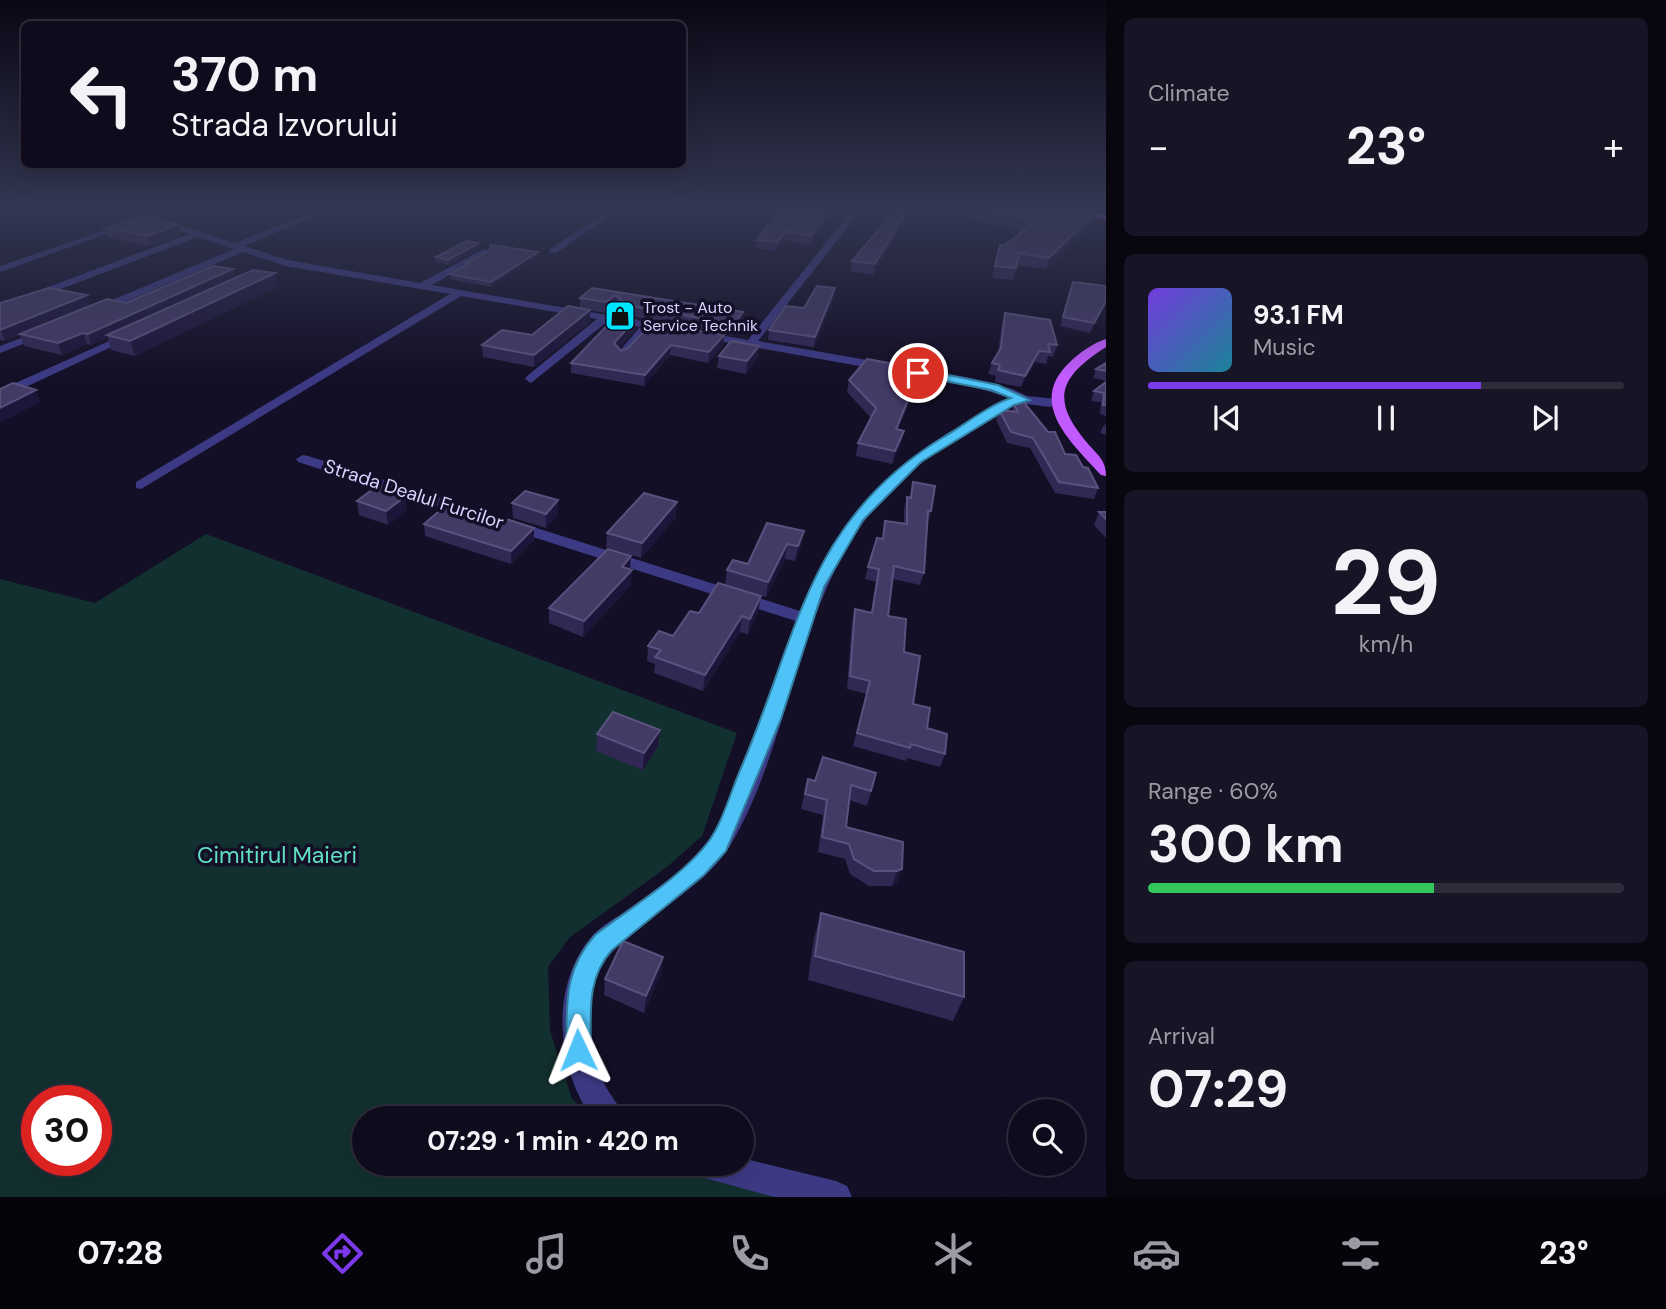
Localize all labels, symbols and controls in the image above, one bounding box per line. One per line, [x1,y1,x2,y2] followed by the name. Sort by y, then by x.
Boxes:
[171,42,318,106] text: 370 m
[56,49,147,140] icon: left
[1148,78,1230,108] text: Climate
[171,104,398,146] text: Strada Izvorului
[1346,112,1426,180] text: 23°
[1148,122,1169,172] text: −
[1603,122,1624,172] text: +
[643,297,758,336] place label: Trost - Auto Service Technik
[1253,298,1344,332] text: 93.1 FM
[603,299,637,333] shop icon: Trost - Auto Service Technik
[1253,332,1316,362] text: Music
[888,343,948,403] pin
[899,354,937,392] icon: arrive
[1208,399,1246,437] icon: previous
[1367,399,1405,437] icon: pause
[1526,399,1564,437] icon: next
[321,453,507,535] street label: Strada Dealul Furcilor
[1331,524,1441,642] text: 29
[1359,629,1413,659] text: km/h
[1148,776,1278,806] text: Range · 60%
[1148,810,1344,878] text: 300 km
[197,840,357,870] park label: Cimitirul Maieri
[541,1013,615,1087] position arrow
[1148,1021,1215,1051] text: Arrival
[1148,1055,1288,1123] text: 07:29
[21,1085,112,1176] speed limit sign: 30
[1008,1099,1085,1176] map controls
[1008,1099,1085,1176] button: search
[427,1124,679,1158] text: 07:29 · 1 min · 420 m
[318,1229,367,1278] icon: directions
[522,1229,571,1278] icon: music
[725,1229,774,1278] icon: phone
[929,1229,978,1278] icon: climate
[1132,1229,1181,1278] icon: car
[1336,1229,1385,1278] icon: filters
[77,1232,163,1274] text: 07:28
[1539,1232,1589,1274] text: 23°

